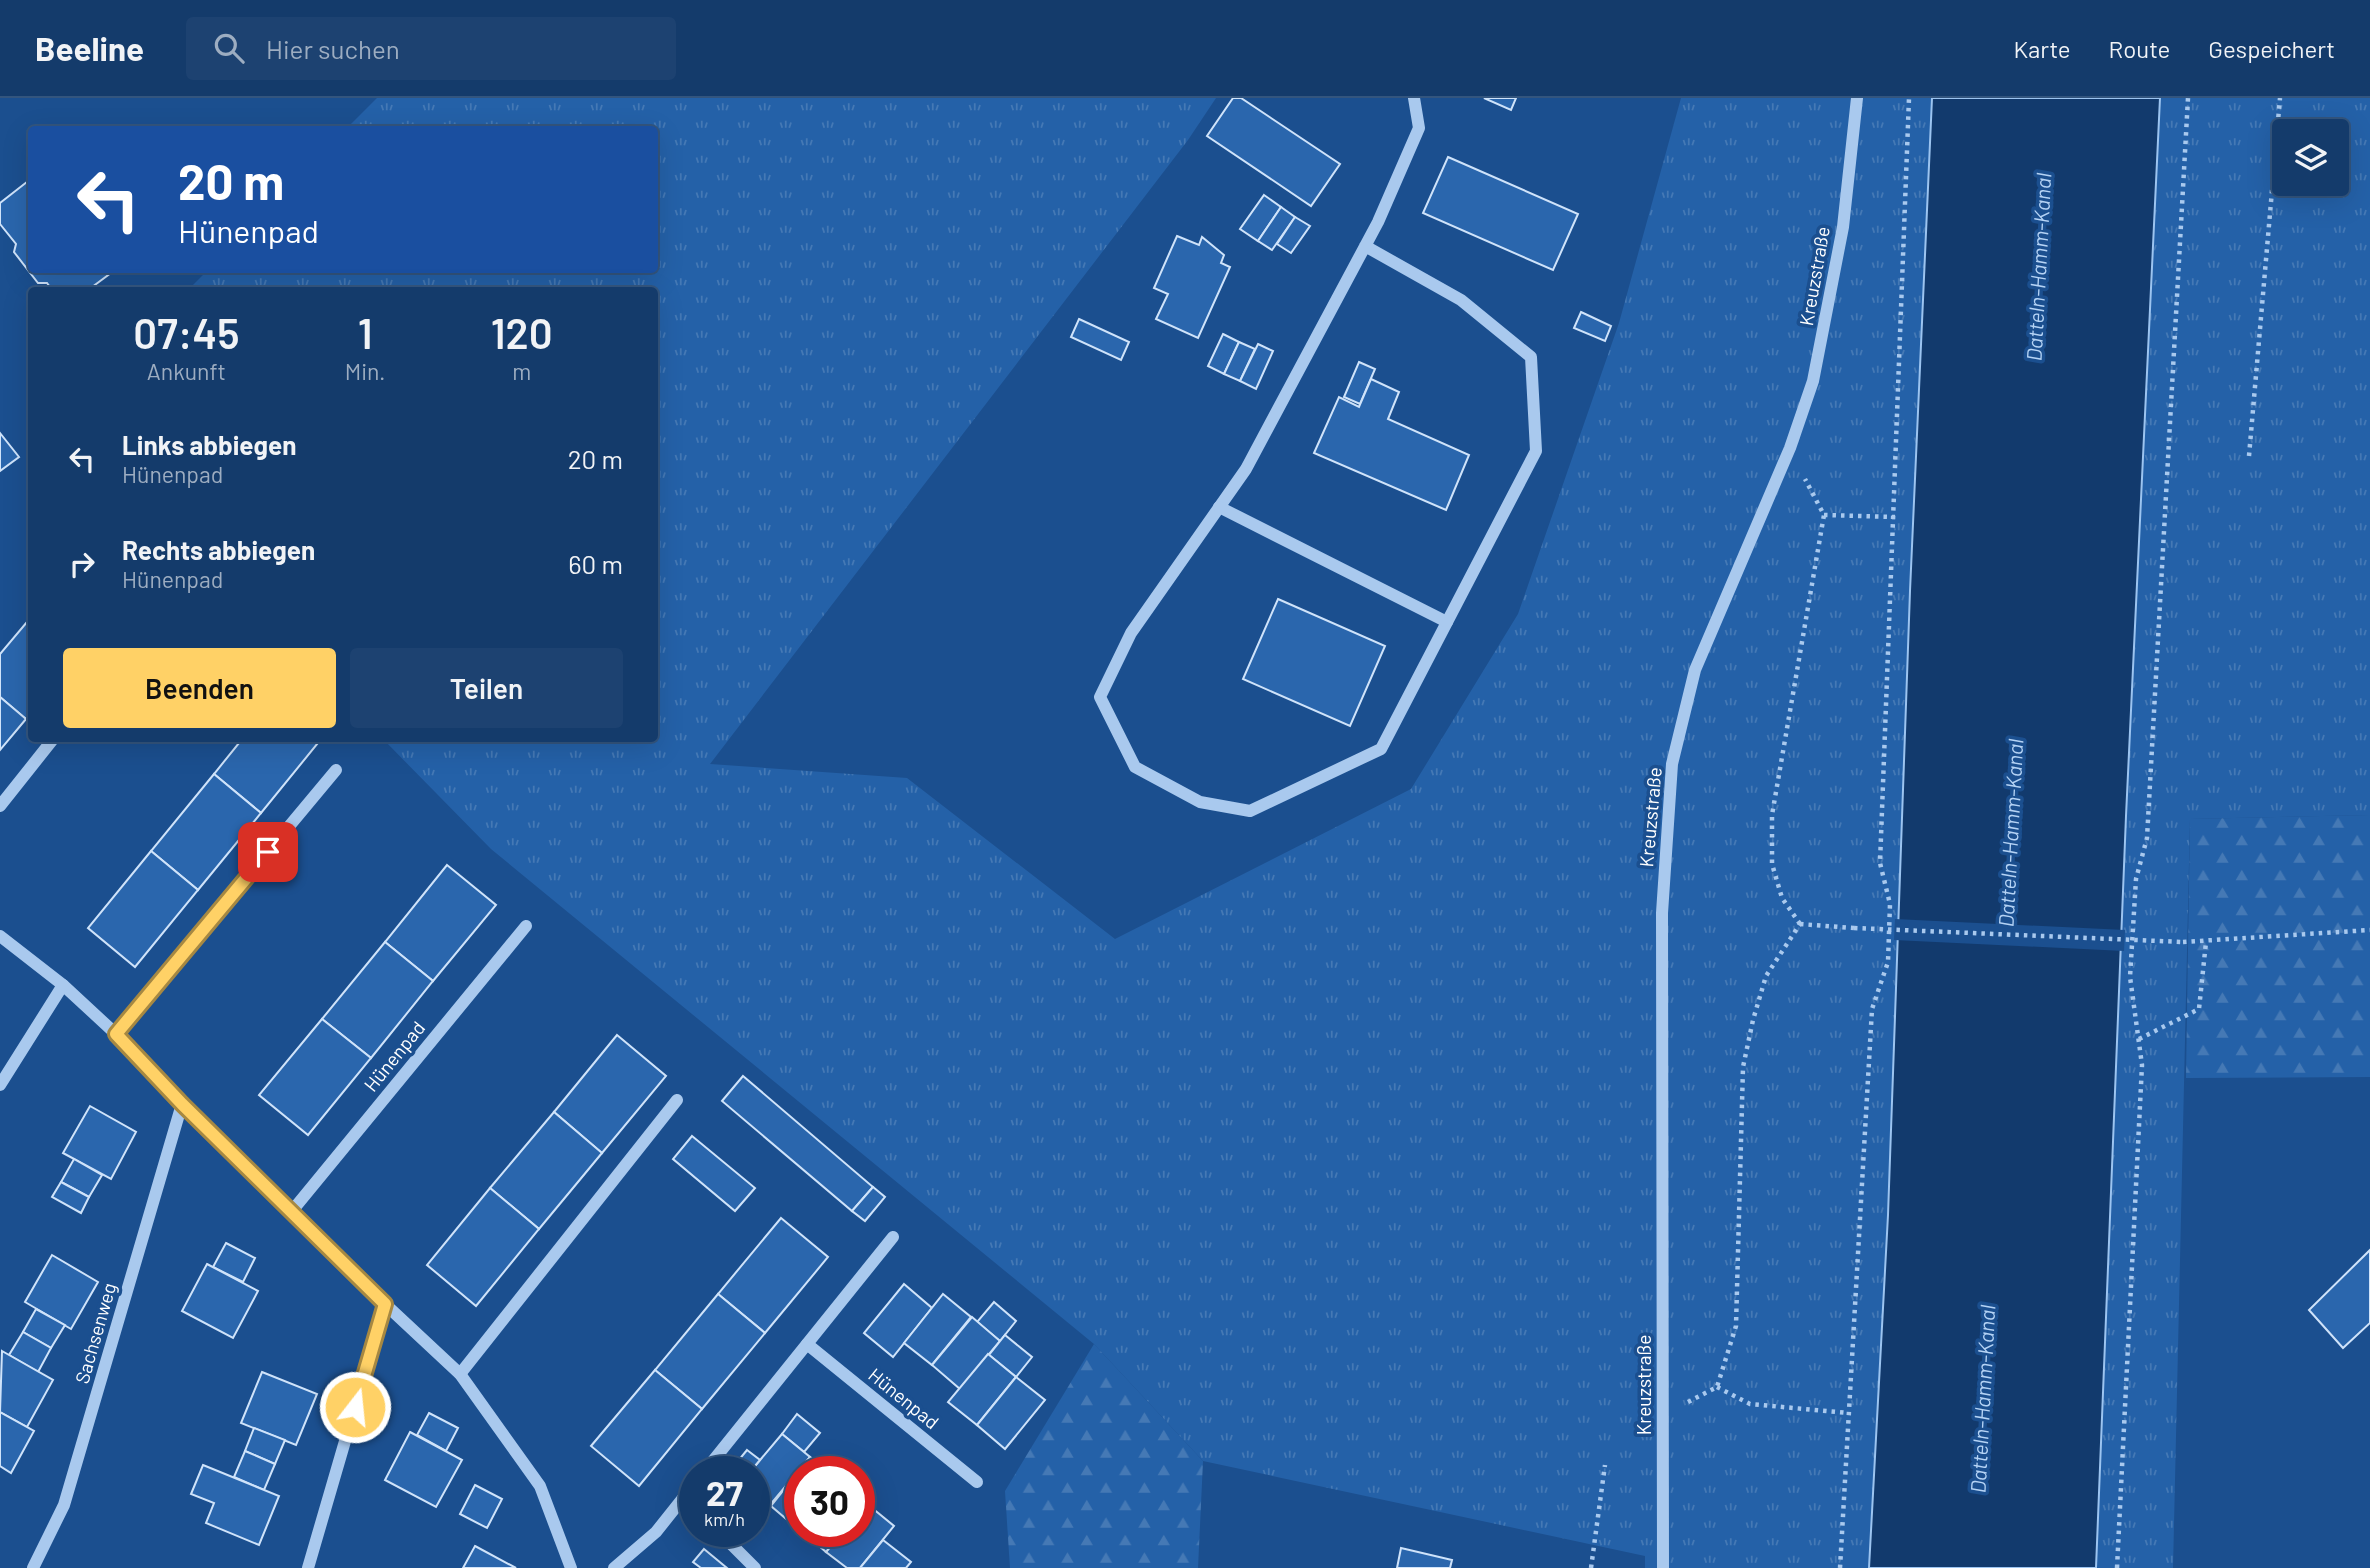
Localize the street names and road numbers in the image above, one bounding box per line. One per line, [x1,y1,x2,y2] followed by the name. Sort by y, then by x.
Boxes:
[1794,225,1834,327] street label: Kreuzstraße
[1634,766,1666,868] street label: Kreuzstraße
[359,1016,429,1096] street label: Hünenpad
[70,1280,120,1386] street label: Sachsenweg
[1632,1335,1655,1435] street label: Kreuzstraße
[864,1363,944,1433] street label: Hünenpad

